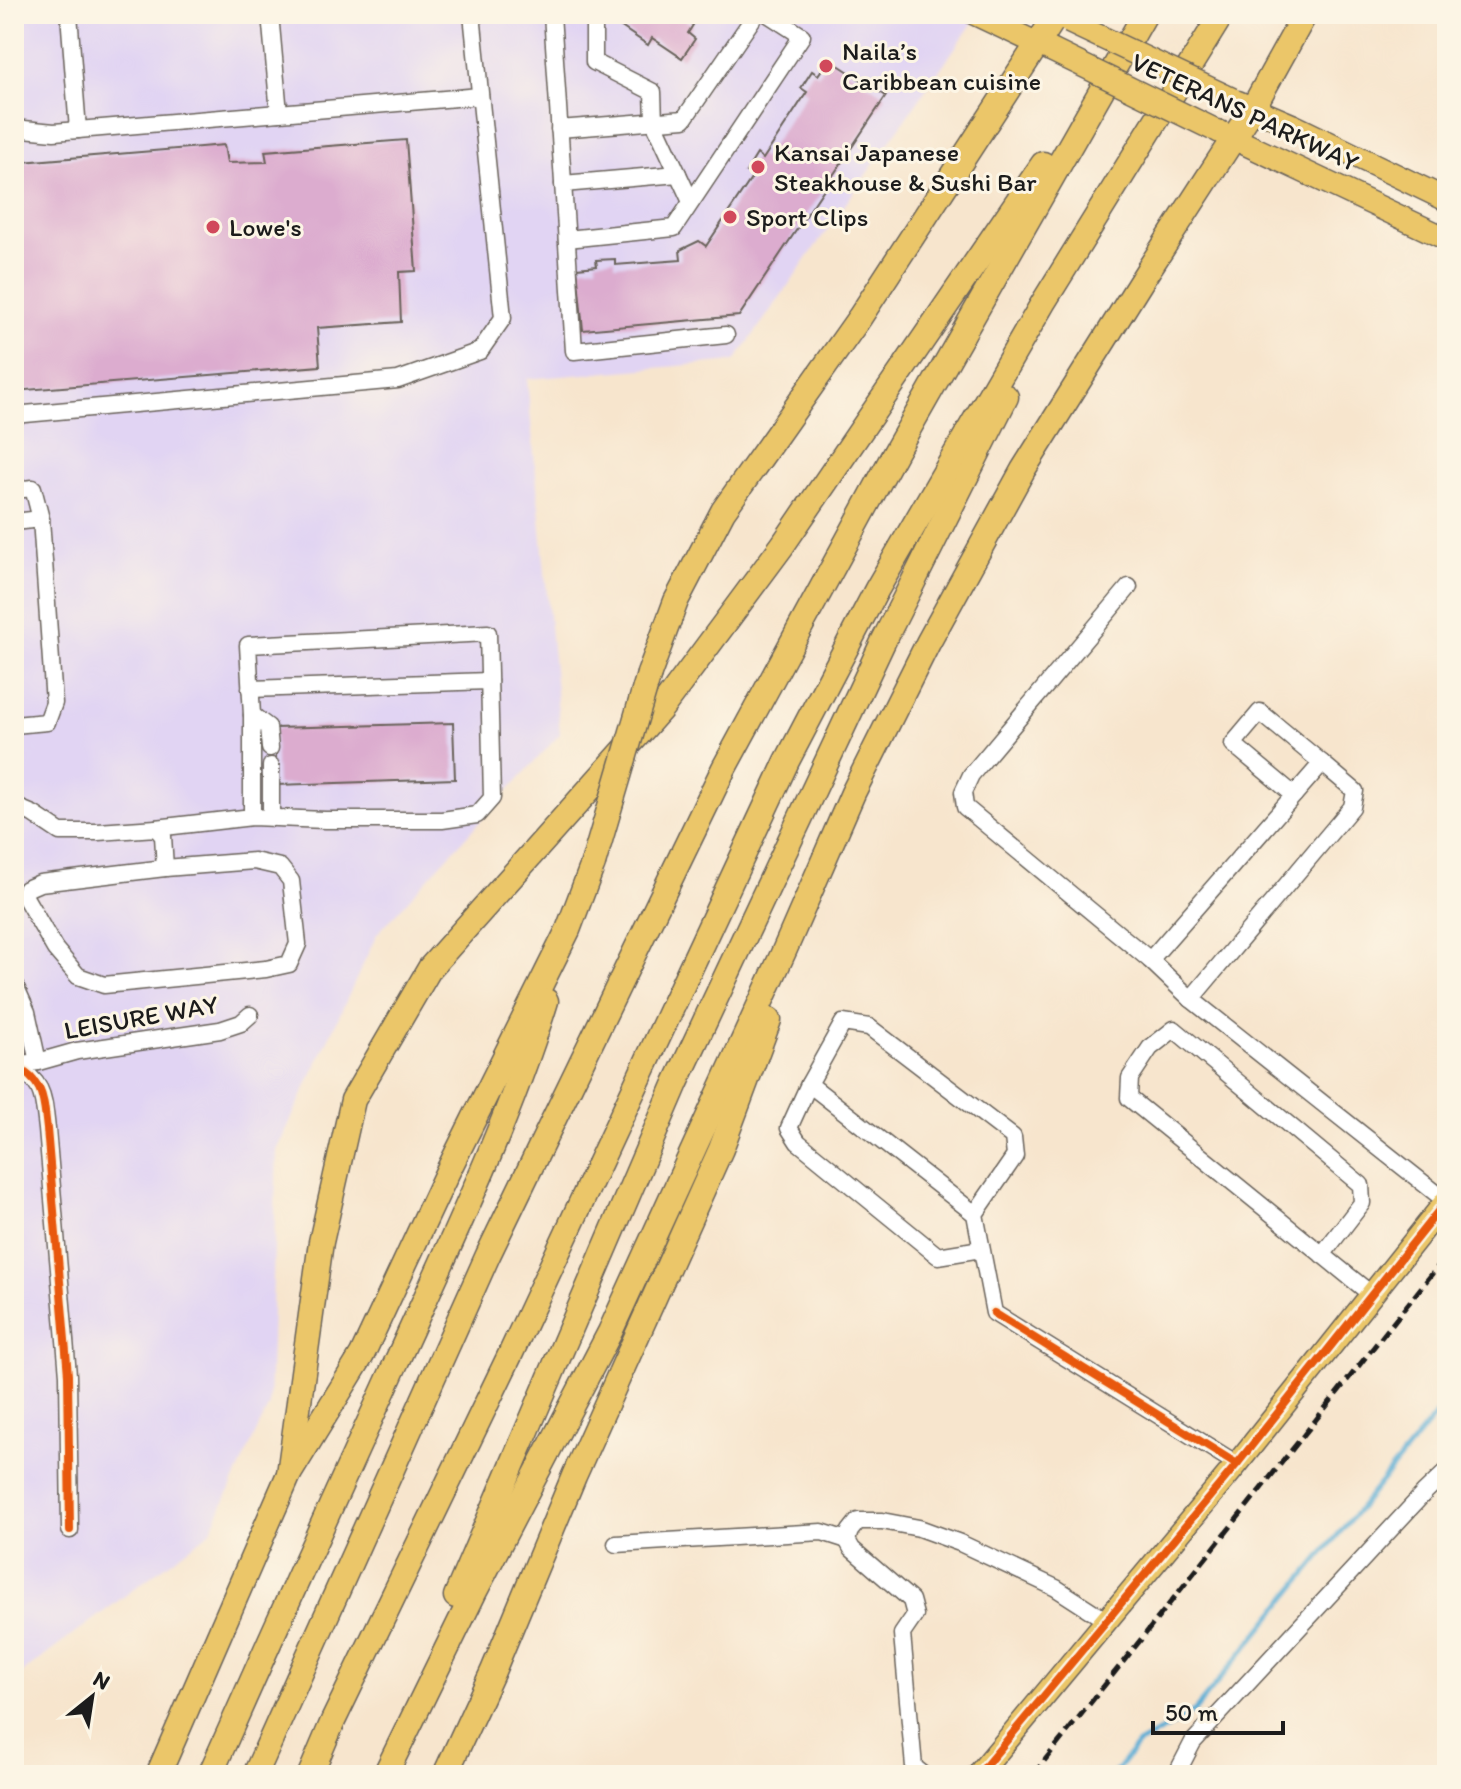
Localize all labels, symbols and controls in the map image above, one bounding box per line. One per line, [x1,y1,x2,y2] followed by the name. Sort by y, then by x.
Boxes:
[842,35,1041,97] place label: Naila’s Caribbean cuisine
[1126,45,1364,179] street label: VETERANS PARKWAY
[817,57,835,75] marker: Naila’s Caribbean cuisine
[774,136,1037,198] place label: Kansai Japanese Steakhouse & Sushi Bar
[749,158,767,176] marker: Kansai Japanese Steakhouse & Sushi Bar
[746,201,868,233] place label: Sport Clips
[721,208,739,226] marker: Sport Clips
[229,211,302,243] place label: Lowe's
[204,218,222,236] marker: Lowe's
[61,988,221,1046] street label: LEISURE WAY
[52,1657,132,1737] north arrow
[89,1665,115,1696] text: N
[1153,1685,1283,1735] scale bar
[1165,1698,1218,1727] text: 50 m

